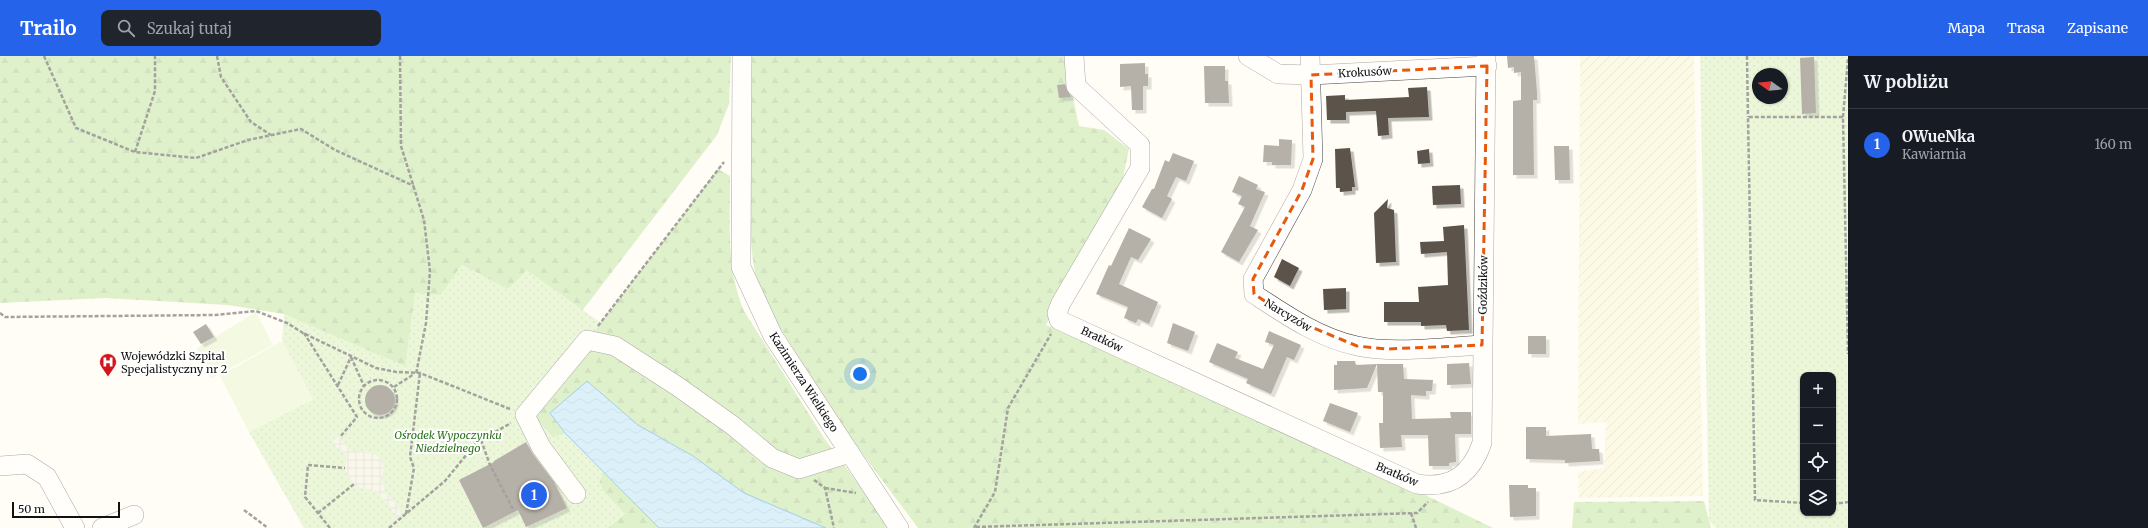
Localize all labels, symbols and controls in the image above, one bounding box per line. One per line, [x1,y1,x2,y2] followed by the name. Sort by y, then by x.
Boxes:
[101,10,381,46] search box
[20,16,77,40] text: Trailo
[115,17,137,39] icon: search
[147,19,232,38] text: Szukaj tutaj
[1948,19,1985,37] text: Mapa
[2007,19,2045,37] text: Trasa
[2067,19,2128,37] text: Zapisane
[1338,64,1393,80] street label: Krokusów
[1752,68,1788,104] north arrow
[1864,71,1949,93] text: W pobliżu
[1902,127,1975,146] text: OWueNka
[1874,136,1880,153] text: 1
[2094,136,2132,153] text: 160 m
[1902,146,1966,163] text: Kawiarnia
[1475,255,1491,315] street label: Goździków
[1262,295,1315,335] street label: Narcyzów
[1079,323,1126,355] street label: Bratków
[767,330,842,435] street label: Kazimierza Wielkiego
[120,349,227,376] place label: Wojewódzki Szpital Specjalistyczny nr 2
[98,352,118,377] hospital icon: Wojewódzki Szpital Specjalistyczny nr 2
[850,364,870,384] your location
[1800,372,1836,516] map controls
[1800,372,1836,408] button: +
[1800,408,1836,444] button: −
[394,428,502,455] park label: Ośrodek Wypoczynku Niedzielnego
[1800,444,1836,480] button: locate
[1374,459,1421,489] street label: Bratków
[521,480,547,510] pin: 1
[1800,480,1836,516] button: layers
[12,500,120,519] scale bar
[18,502,45,516] text: 50 m

